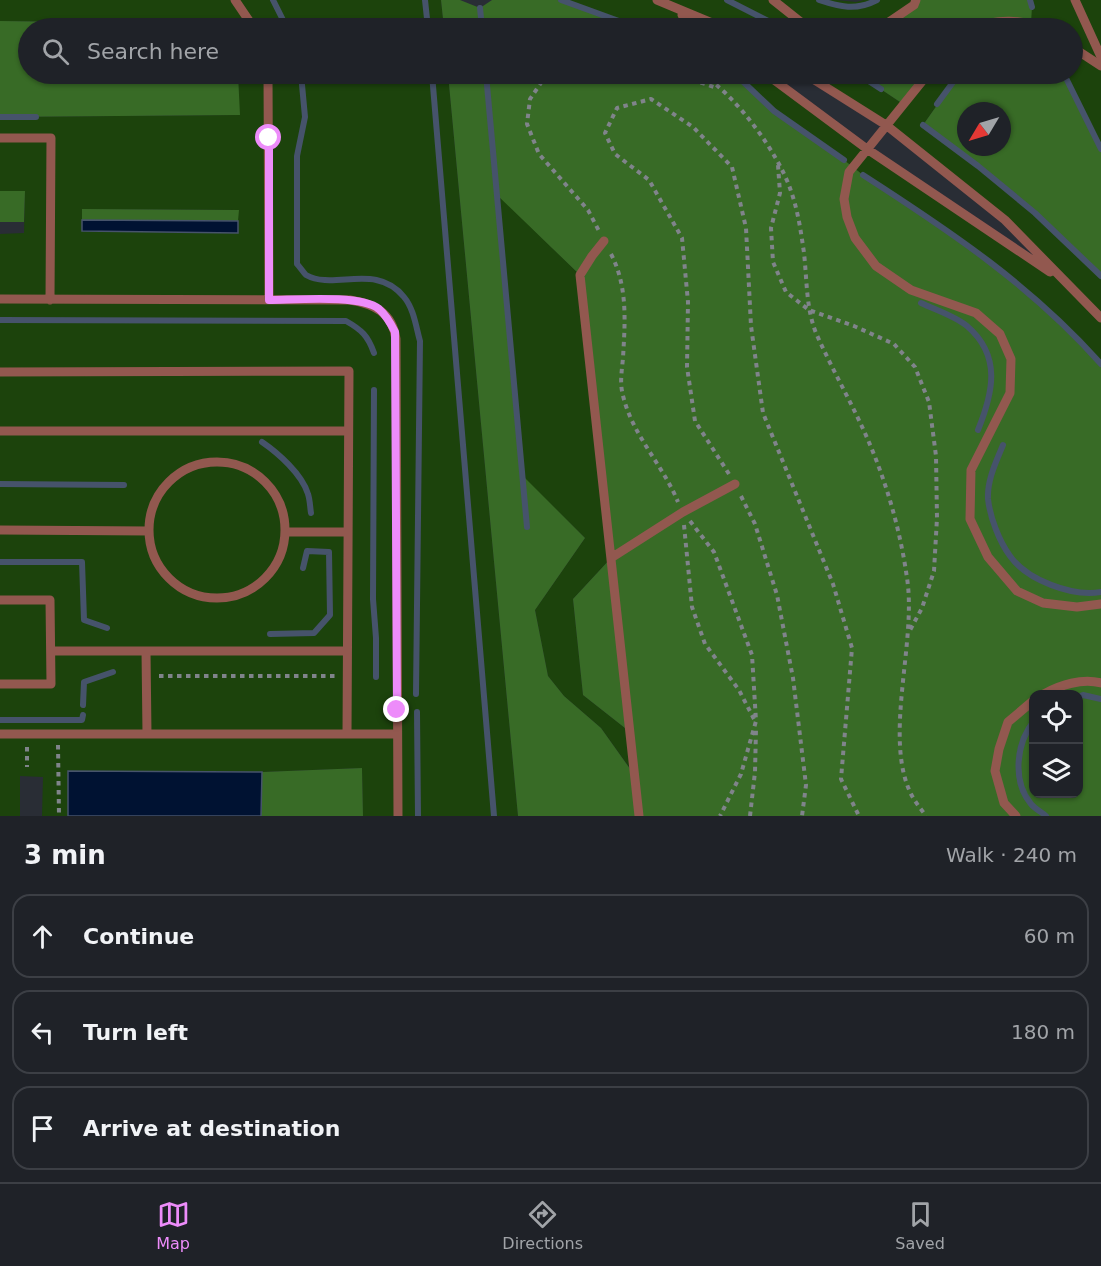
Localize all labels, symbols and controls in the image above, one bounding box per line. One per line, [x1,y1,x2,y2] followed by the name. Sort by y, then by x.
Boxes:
[18,18,1083,84] search box
[39,35,72,68] icon: search
[87,39,219,64] text: Search here
[957,102,1011,156] north arrow
[255,124,281,150] route start
[1029,690,1083,798] map controls
[1029,690,1083,744] button: locate
[383,696,409,722] route end
[1029,744,1083,798] button: layers
[24,840,106,870] text: 3 min
[946,843,1077,867] text: Walk · 240 m
[26,920,59,953] icon: ahead
[83,924,194,949] text: Continue
[1024,924,1075,948] text: 60 m
[26,1016,59,1049] icon: left
[83,1020,188,1045] text: Turn left
[1011,1020,1075,1044] text: 180 m
[26,1112,59,1145] icon: arrive
[83,1116,340,1141] text: Arrive at destination
[156,1198,190,1253] tab: Map
[502,1198,583,1253] tab: Directions
[895,1198,945,1253] tab: Saved

